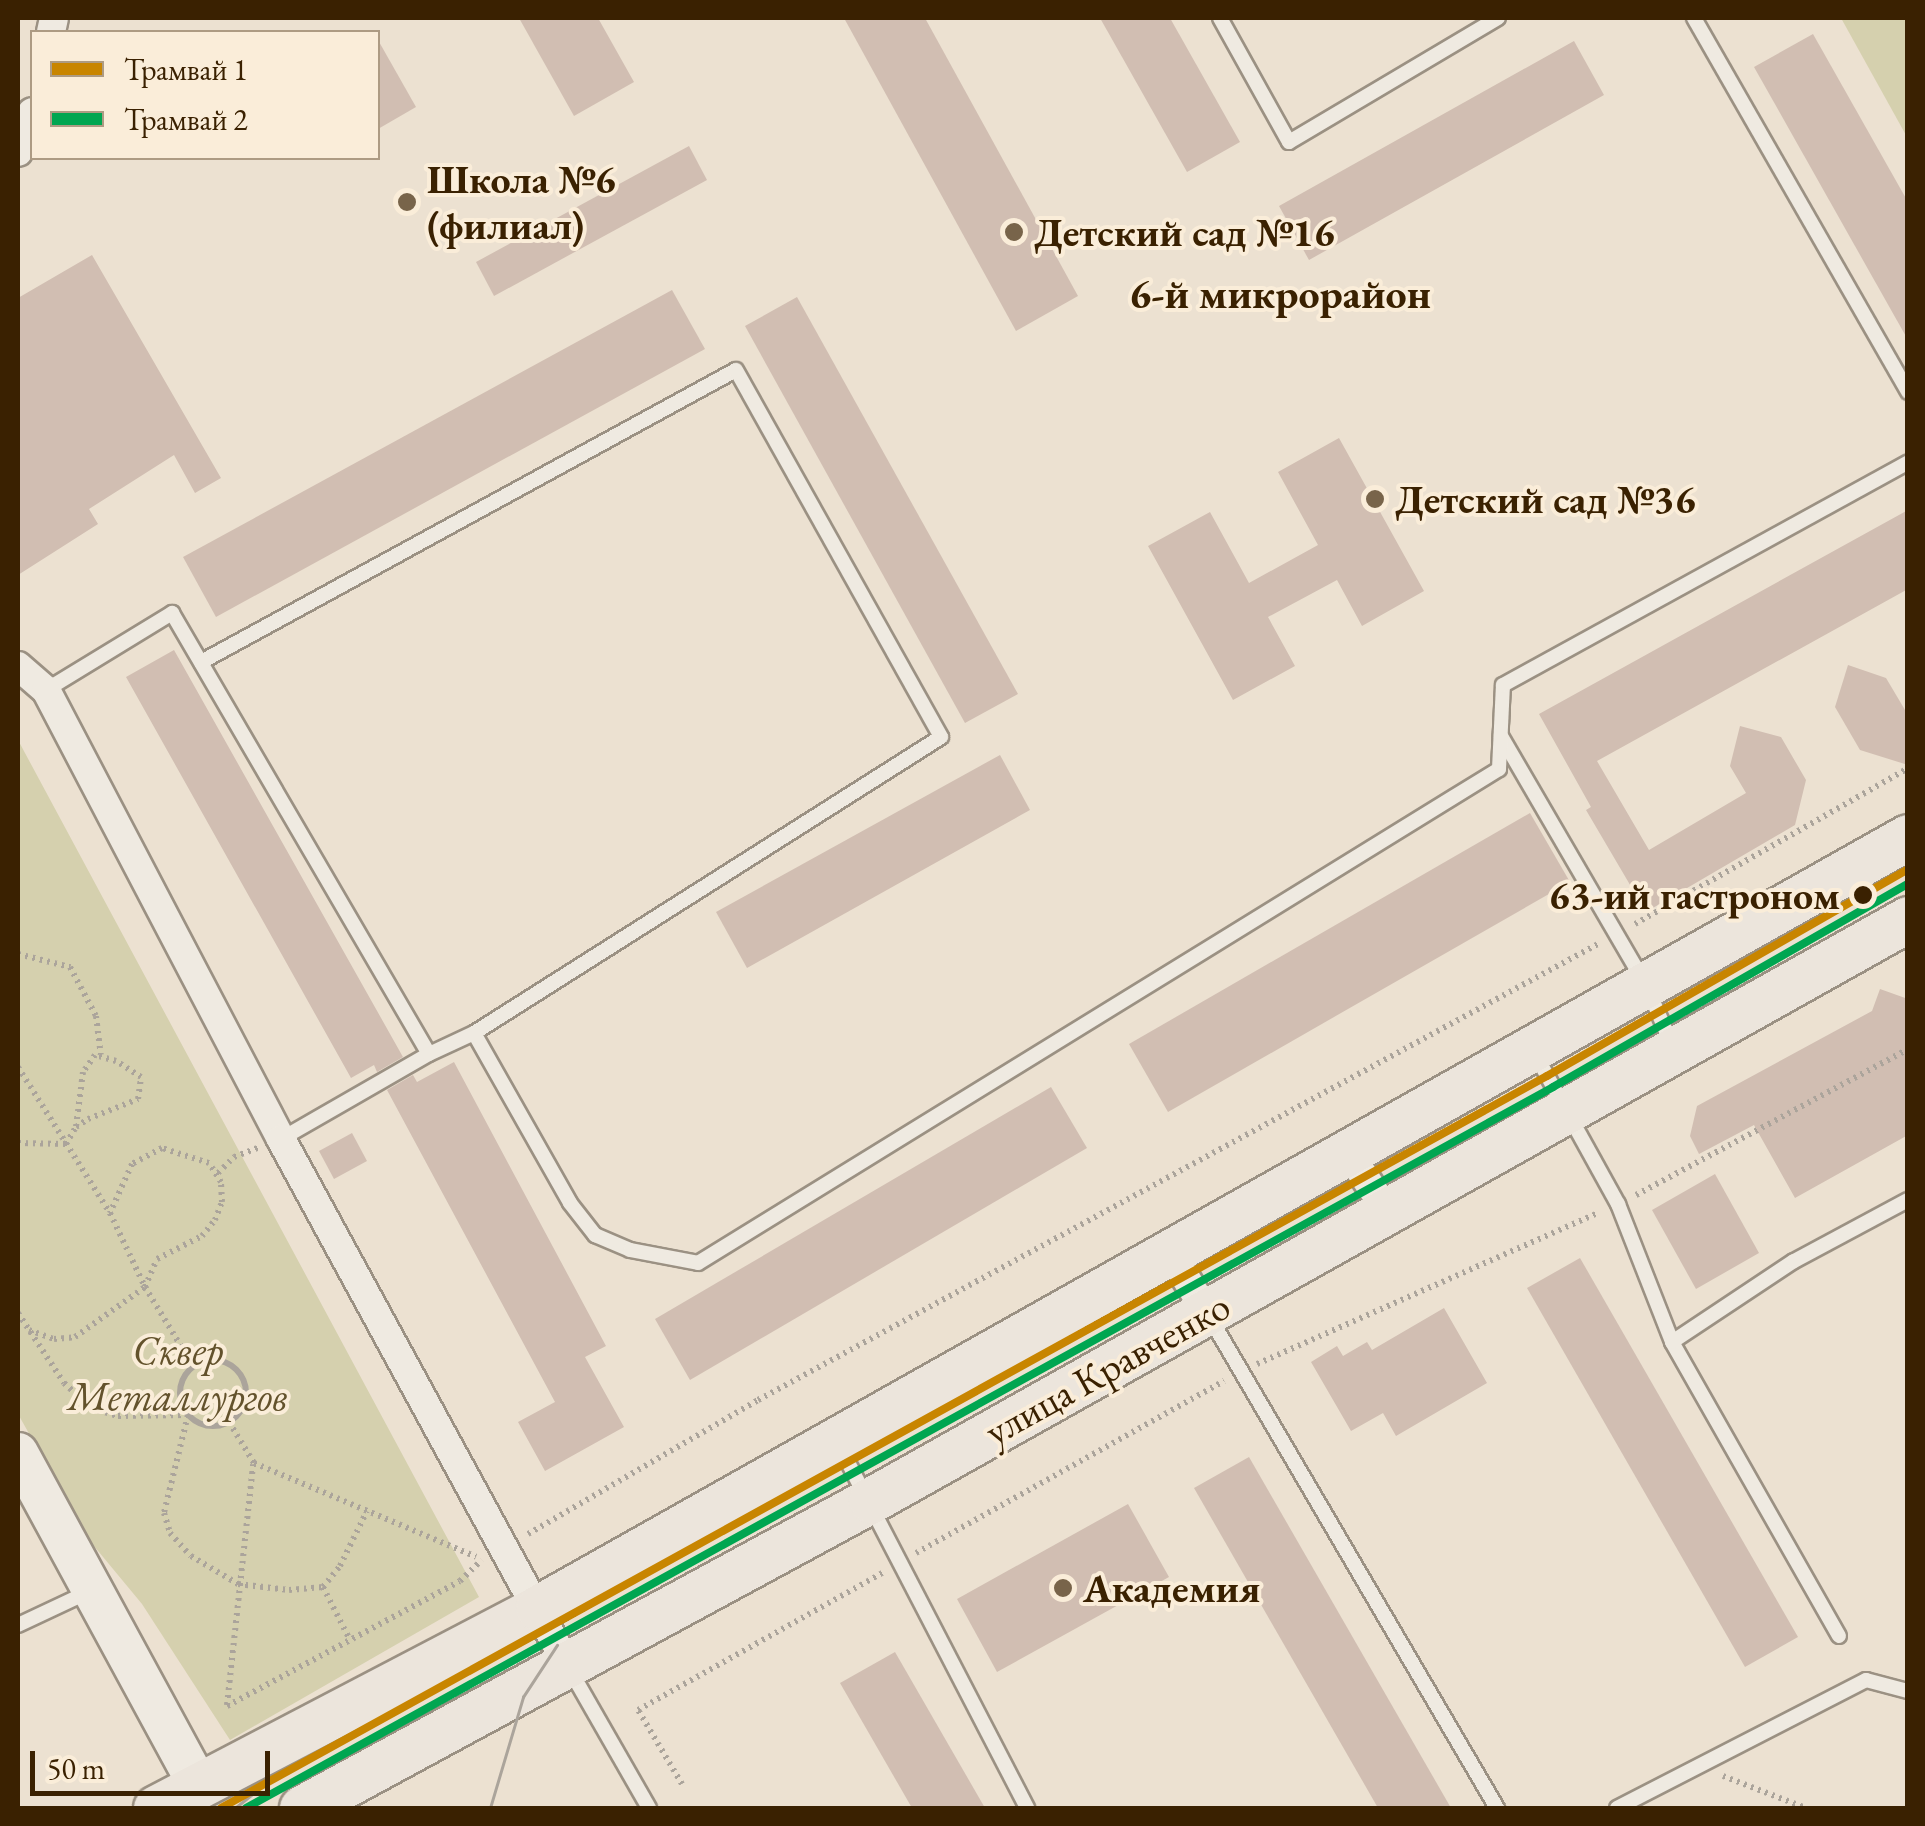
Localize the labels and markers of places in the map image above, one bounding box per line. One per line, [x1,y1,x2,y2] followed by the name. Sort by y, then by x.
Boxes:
[427,155,616,249] place label: Школа №6 (филиал)
[396,191,418,213] marker: Школа №6 (филиал)
[1034,208,1335,256] place label: Детский сад №16
[1003,221,1025,243] marker: Детский сад №16
[1395,475,1696,523] place label: Детский сад №36
[1364,488,1386,510] marker: Детский сад №36
[1548,871,1840,919] place label: 63-ий гастроном
[1850,882,1876,908] marker: 63-ий гастроном
[1083,1564,1260,1612] place label: Академия
[1052,1577,1074,1599] marker: Академия

